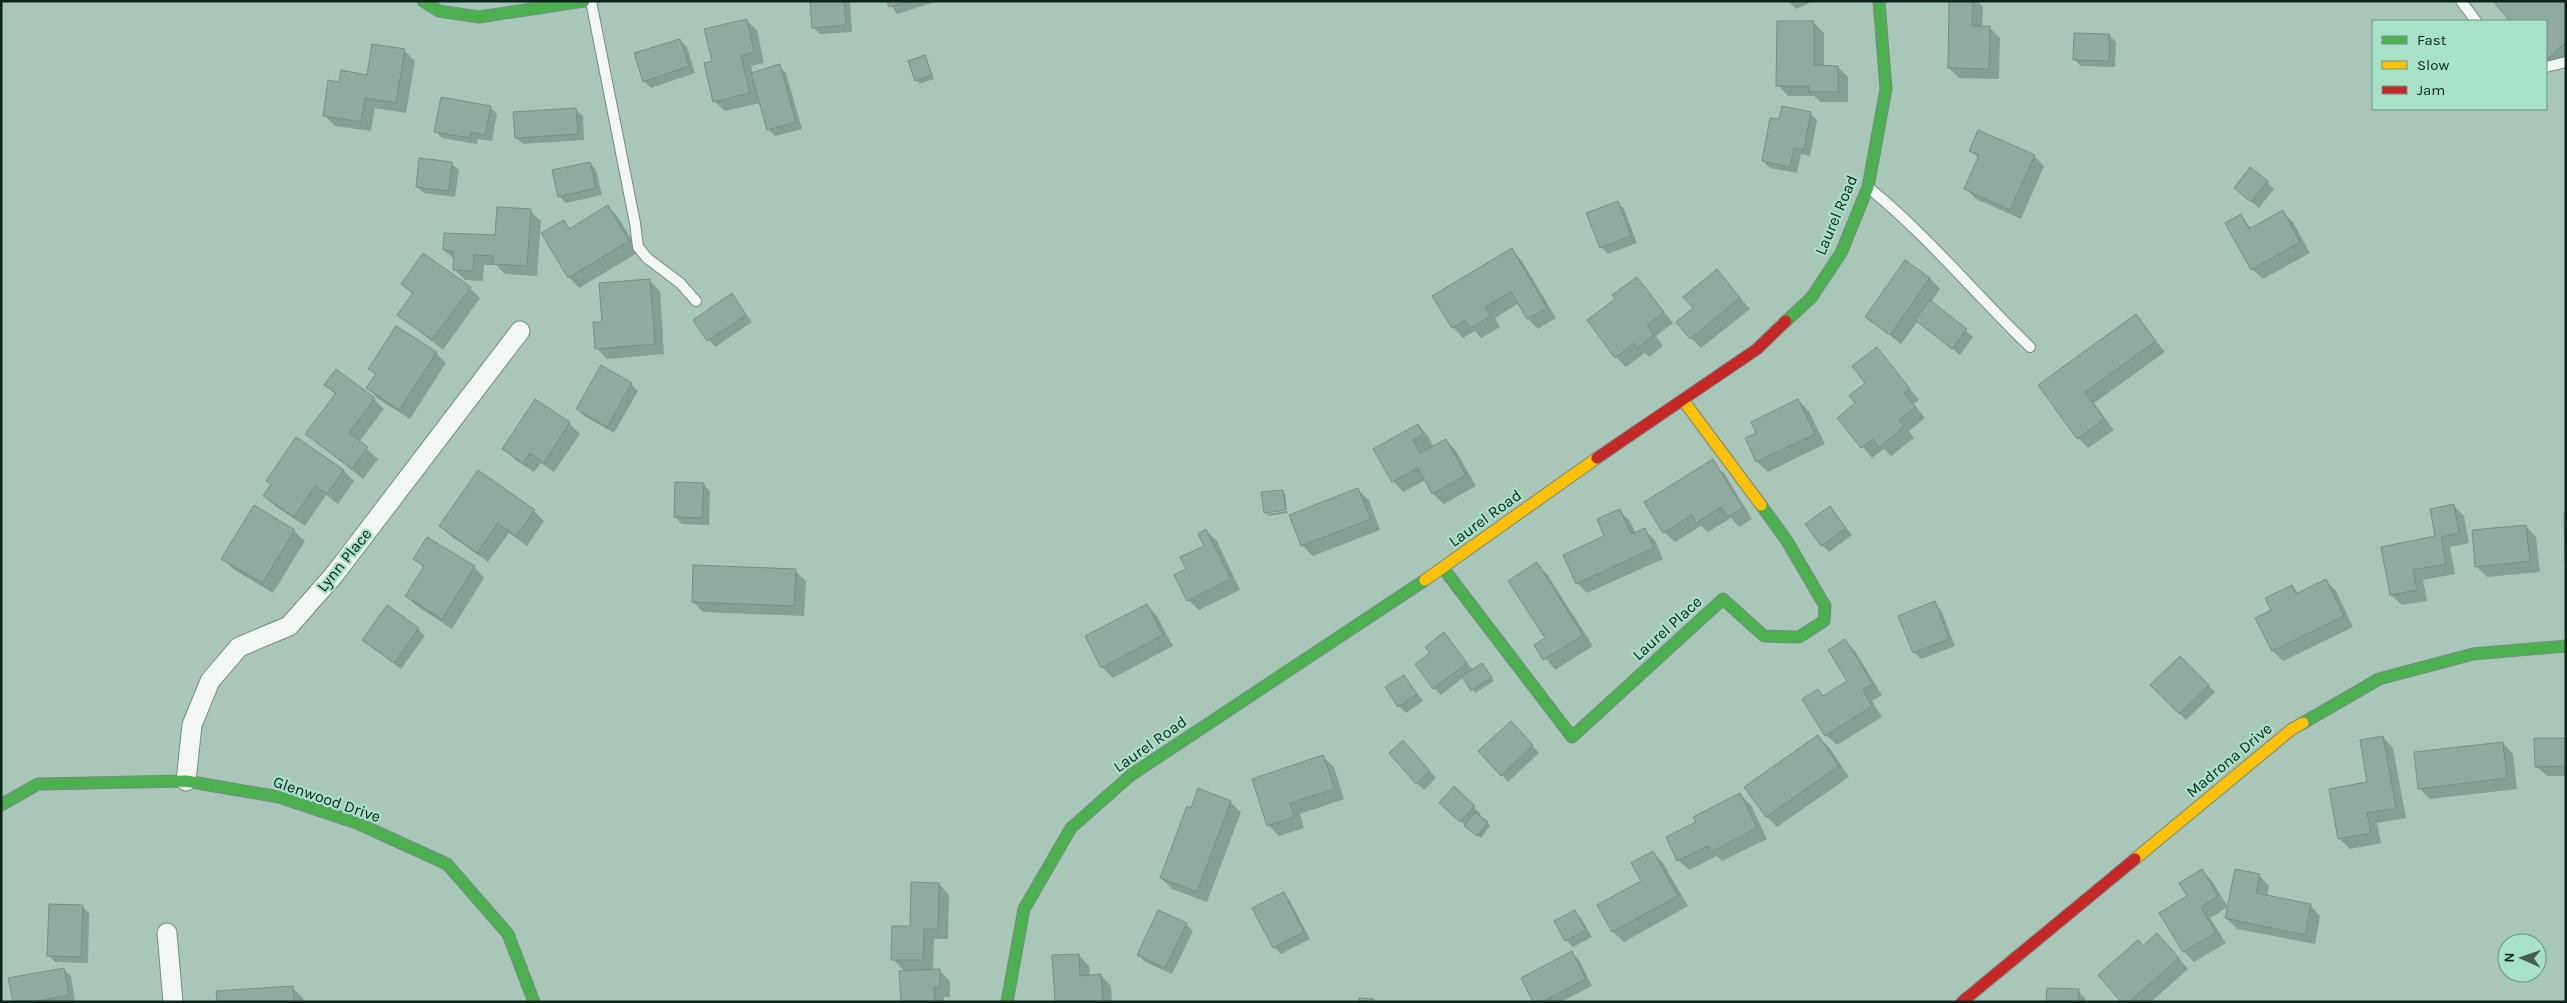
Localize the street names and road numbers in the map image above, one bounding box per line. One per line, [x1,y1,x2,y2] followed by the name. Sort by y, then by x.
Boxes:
[1811,172,1861,258] street label: Laurel Road
[1445,485,1525,551] street label: Laurel Road
[313,524,375,596] street label: Lynn Place
[1628,592,1706,664] street label: Laurel Place
[1110,712,1190,776] street label: Laurel Road
[2182,719,2276,801] street label: Madrona Drive
[271,772,383,826] street label: Glenwood Drive

